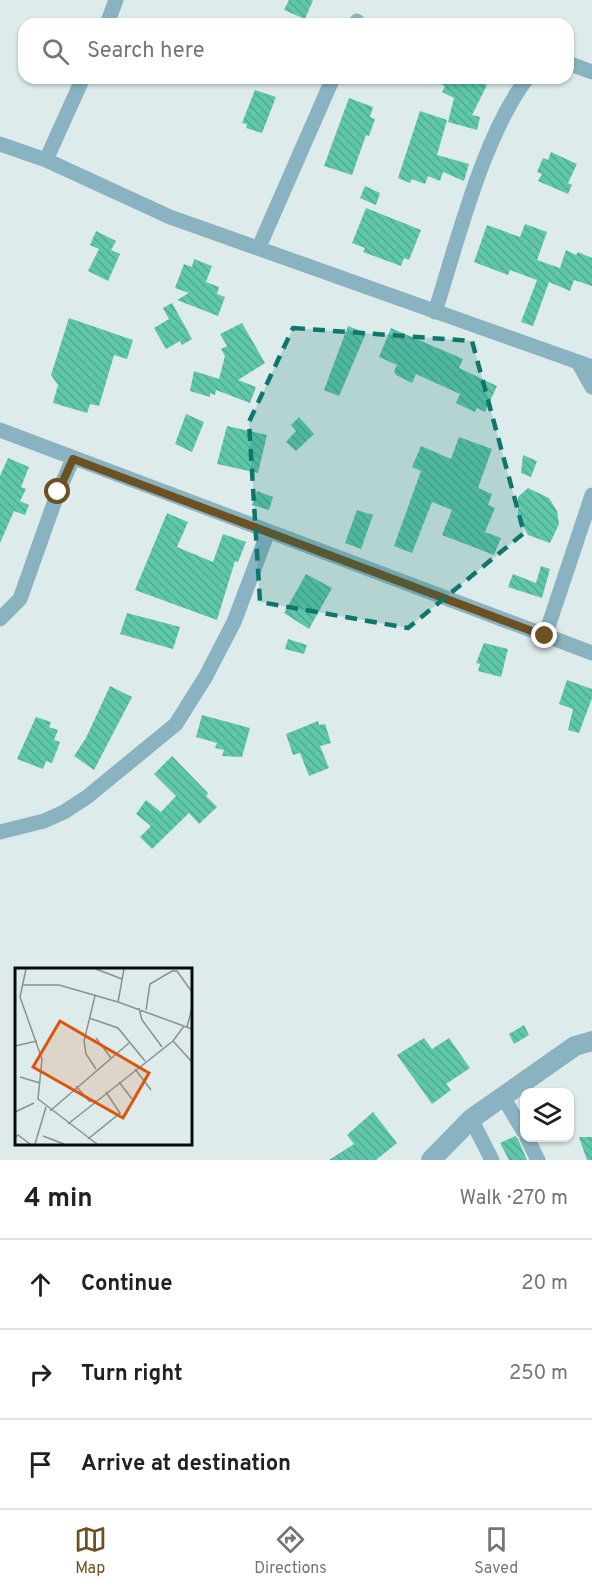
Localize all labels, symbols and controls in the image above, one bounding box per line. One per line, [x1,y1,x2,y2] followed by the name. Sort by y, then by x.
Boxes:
[18,18,574,84] search box
[39,35,72,68] icon: search
[87,38,205,65] text: Search here
[44,478,70,504] route start
[531,622,557,648] route end
[15,968,192,1145] inset map
[520,1088,574,1142] map controls
[520,1088,574,1142] button: layers
[24,1183,93,1216] text: 4 min
[460,1186,568,1212] text: Walk · 270 m
[24,1268,57,1301] icon: ahead
[81,1271,172,1298] text: Continue
[521,1271,568,1297] text: 20 m
[24,1358,57,1391] icon: right
[81,1361,183,1388] text: Turn right
[509,1361,568,1387] text: 250 m
[24,1448,57,1481] icon: arrive
[81,1451,291,1478] text: Arrive at destination
[74,1523,107,1579] tab: Map
[254,1523,327,1579] tab: Directions
[474,1523,518,1579] tab: Saved

